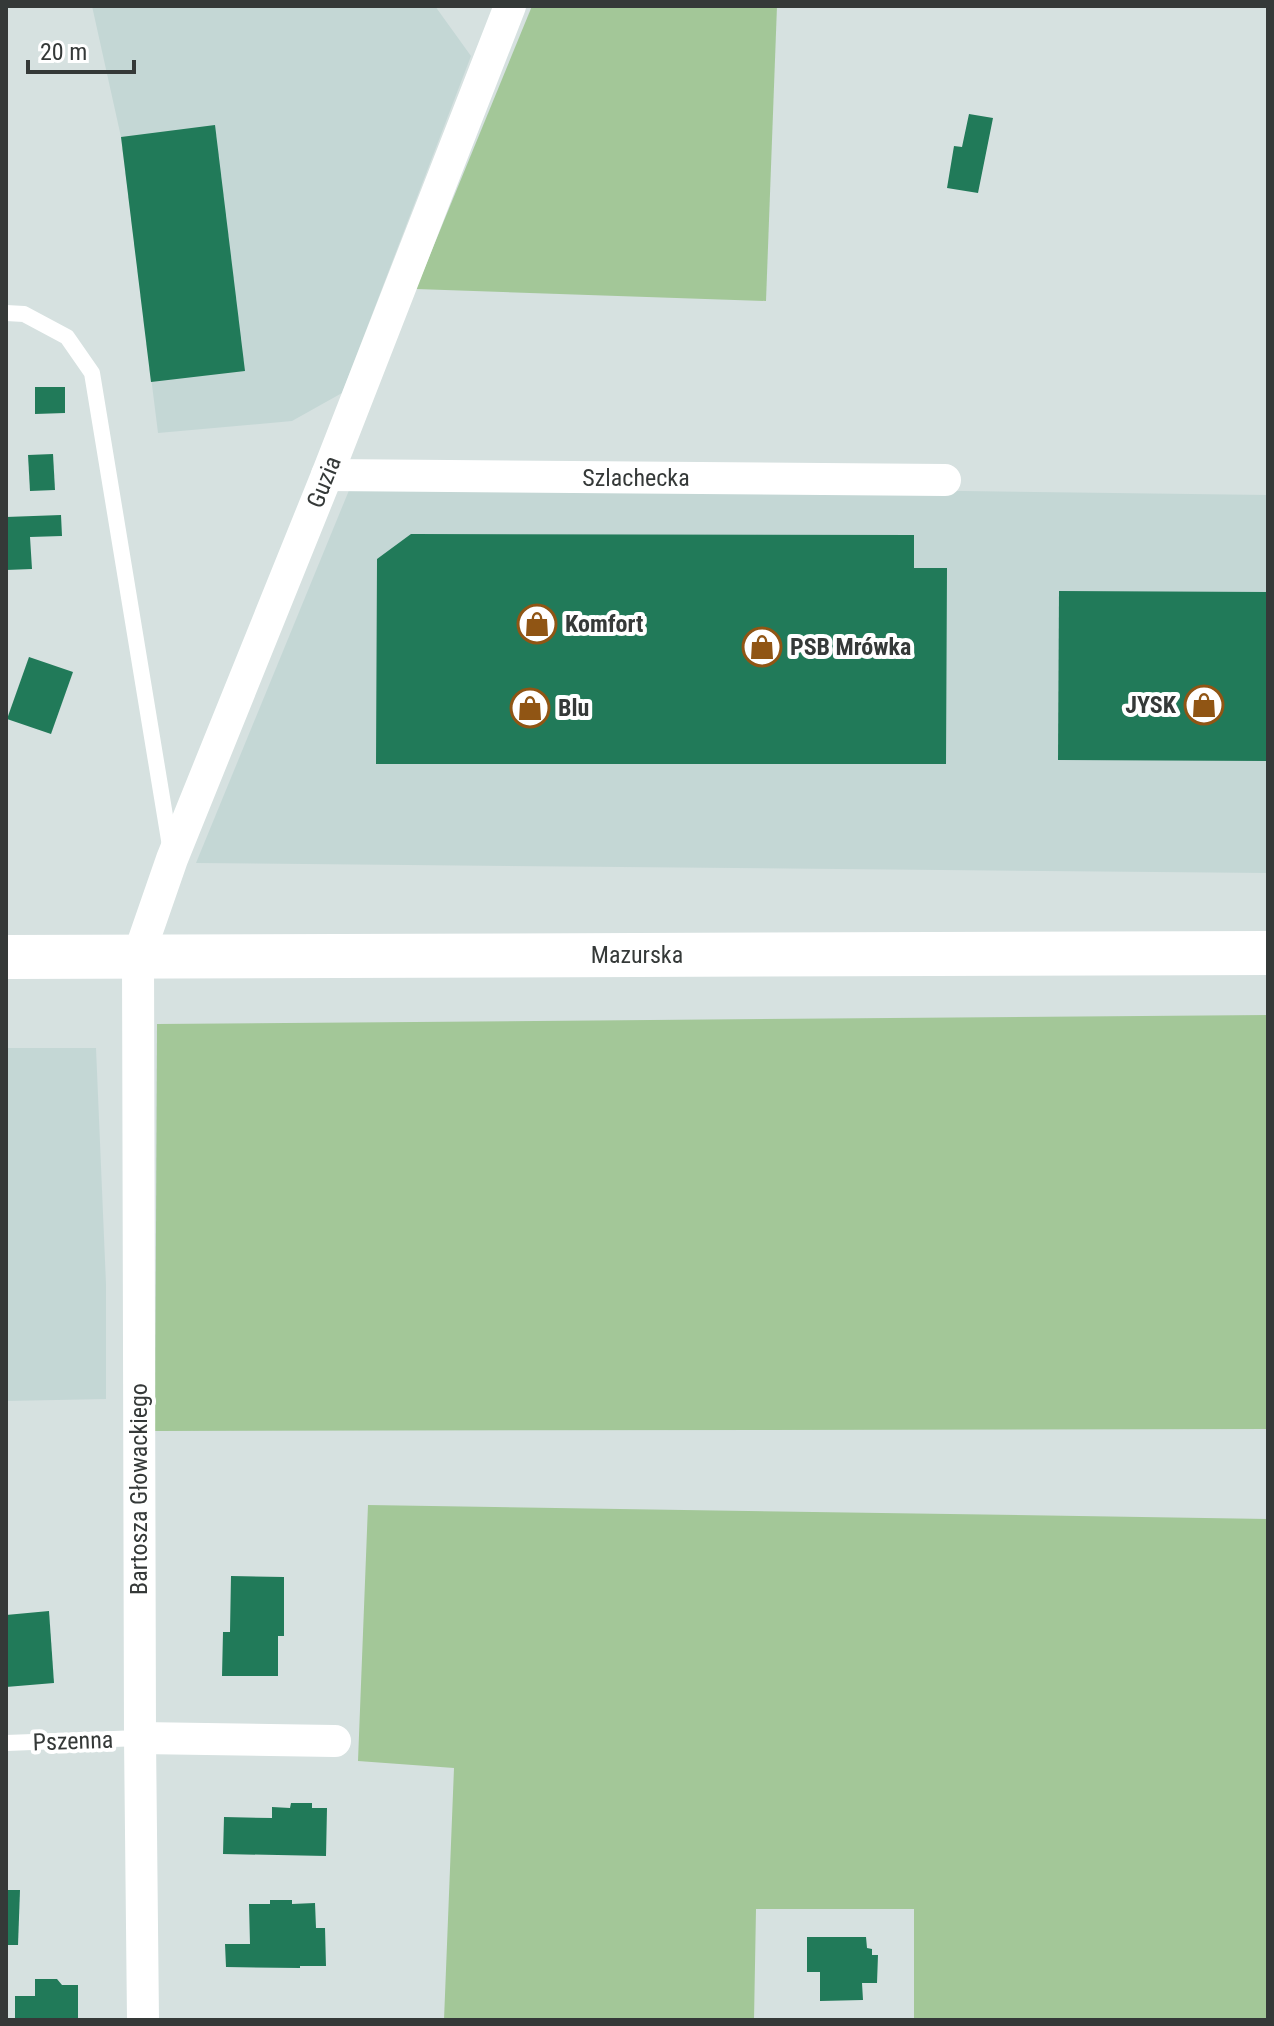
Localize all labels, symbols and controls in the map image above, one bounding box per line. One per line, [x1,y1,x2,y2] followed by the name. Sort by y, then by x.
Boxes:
[28,24,134,74] scale bar
[40,38,87,66] text: 20 m
[301,452,347,512] street label: Guzia
[582,464,690,492] street label: Szlachecka
[516,603,558,645] shop icon: Komfort
[565,610,643,638] place label: Komfort
[741,626,783,668] shop icon: PSB Mrówka
[790,633,911,661] place label: PSB Mrówka
[1183,684,1225,726] shop icon: JYSK
[509,687,551,729] shop icon: Blu
[1125,691,1177,719] place label: JYSK
[558,694,589,722] place label: Blu
[591,941,683,969] street label: Mazurska
[125,1383,153,1595] street label: Bartosza Głowackiego
[32,1726,114,1756] street label: Pszenna

